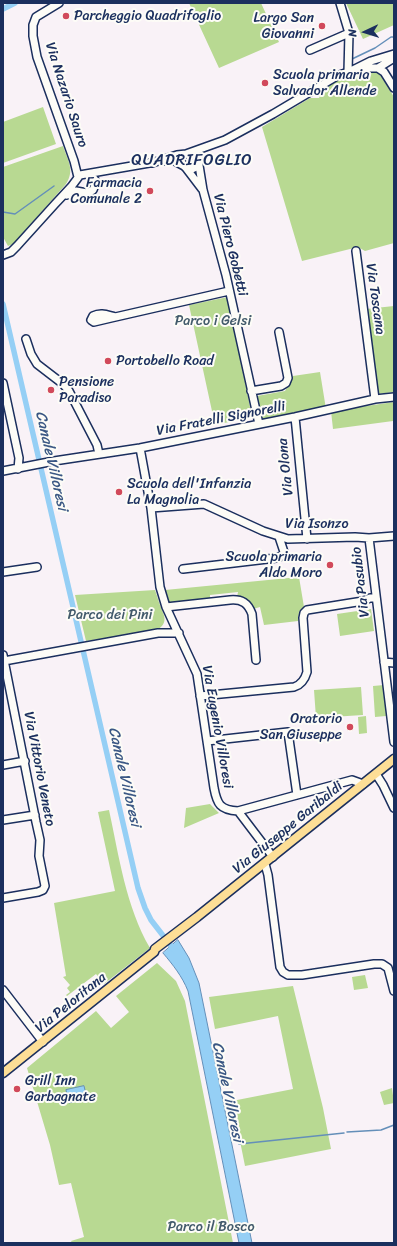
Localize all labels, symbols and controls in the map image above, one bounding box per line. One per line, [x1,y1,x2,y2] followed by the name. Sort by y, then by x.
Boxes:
[74,8,221,24] place label: Parcheggio Quadrifoglio
[254,10,314,42] place label: Largo San Giovanni
[61,11,71,21] marker: Parcheggio Quadrifoglio
[345,12,385,52] north arrow
[317,21,327,31] marker: Largo San Giovanni
[343,28,362,37] text: N
[41,40,91,150] street label: Via Nazario Sauro
[273,67,377,100] place label: Scuola primaria Salvador Allende
[260,78,270,88] marker: Scuola primaria Salvador Allende
[133,151,251,171] district label: QUADRIFOGLIO
[70,175,142,208] place label: Farmacia Comunale 2
[145,186,155,196] marker: Farmacia Comunale 2
[209,192,251,298] street label: Via Piero Gobetti
[362,262,388,336] street label: Via Toscana
[175,313,251,329] park label: Parco i Gelsi
[116,353,214,369] place label: Portobello Road
[103,356,113,366] marker: Portobello Road
[59,374,114,406] place label: Pensione Paradiso
[46,385,56,395] marker: Pensione Paradiso
[155,398,287,440] street label: Via Fratelli Signorelli
[31,410,71,512] water label: Canale Villoresi
[275,437,297,497] street label: Via Olona
[127,476,251,508] place label: Scuola dell'Infanzia La Magnolia
[114,487,124,497] marker: Scuola dell'Infanzia La Magnolia
[285,516,349,532] street label: Via Isonzo
[348,546,374,618] street label: Via Pasubio
[226,549,322,582] place label: Scuola primaria Aldo Moro
[325,560,335,570] marker: Scuola primaria Aldo Moro
[68,607,152,623] park label: Parco dei Pini
[198,664,236,790] street label: Via Eugenio Villoresi
[20,710,58,828] street label: Via Vittorio Veneto
[260,711,342,744] place label: Oratorio San Giuseppe
[345,722,355,732] marker: Oratorio San Giuseppe
[104,726,144,828] water label: Canale Villoresi
[230,778,346,878] street label: Via Giuseppe Garibaldi
[32,969,110,1037] street label: Via Peloritana
[208,1040,246,1144] water label: Canale Villoresi
[25,1073,96,1106] place label: Grill Inn Garbagnate
[12,1084,22,1094] marker: Grill Inn Garbagnate
[168,1219,254,1235] park label: Parco il Bosco

